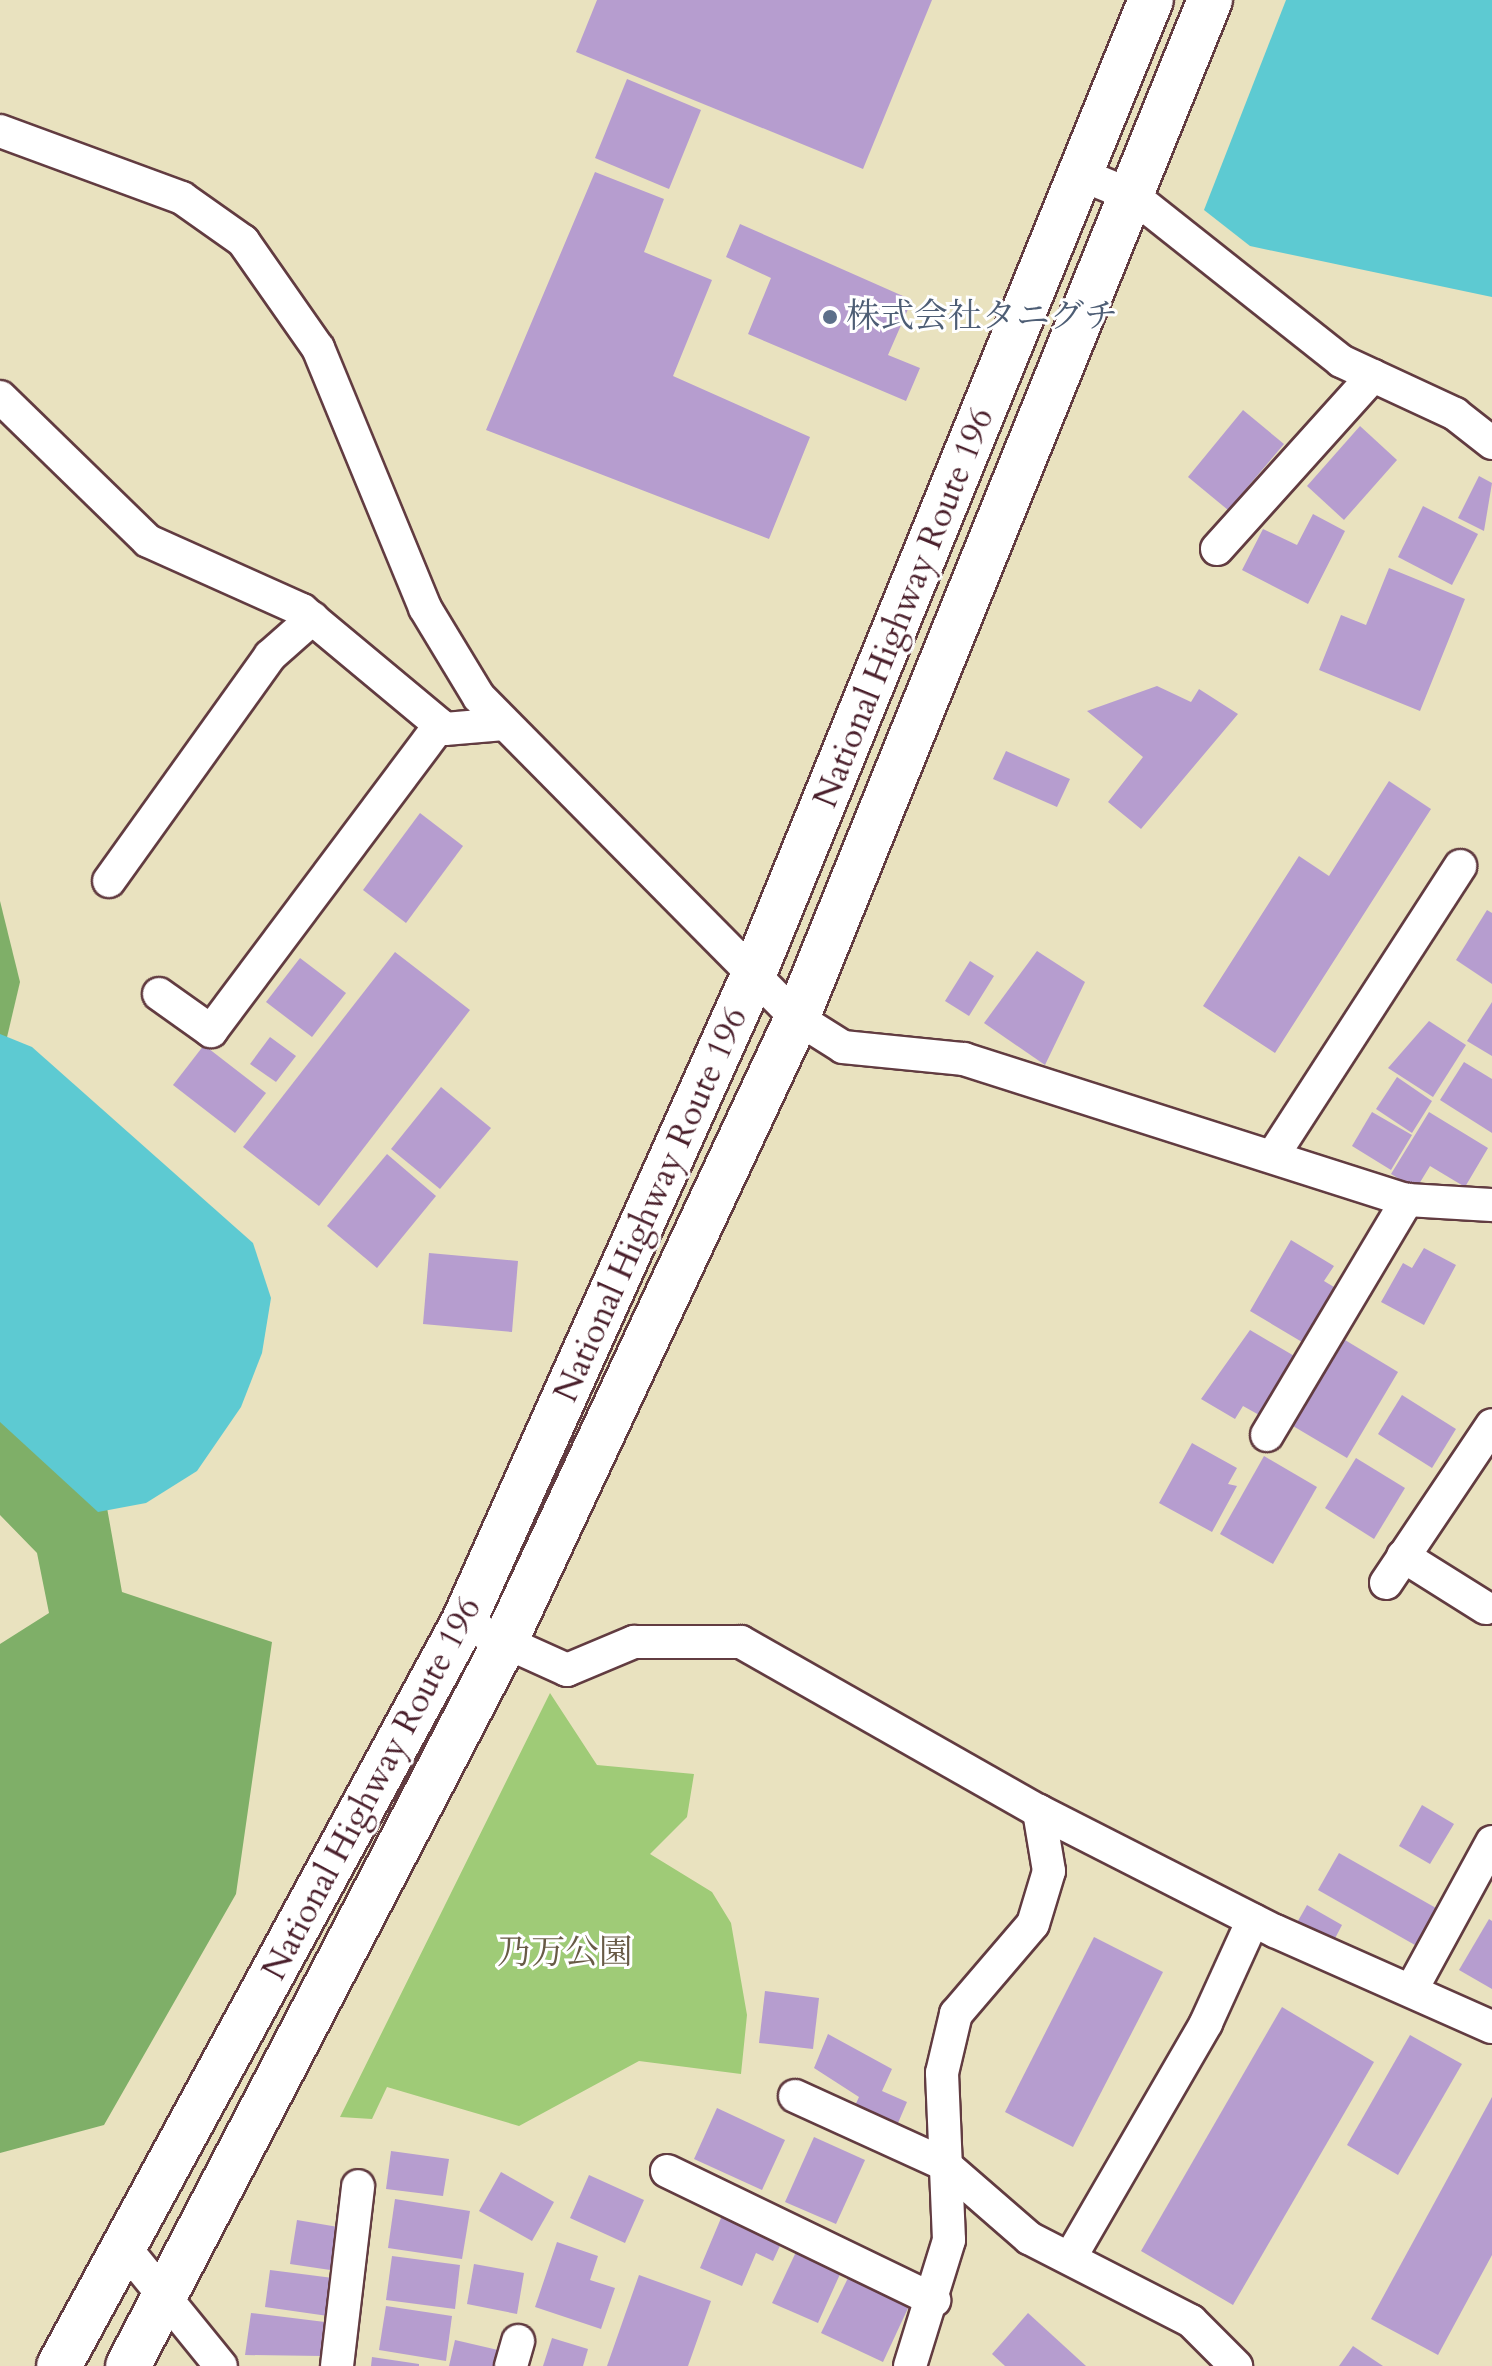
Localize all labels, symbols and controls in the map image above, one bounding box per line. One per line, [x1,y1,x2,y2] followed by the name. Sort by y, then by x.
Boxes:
[846,297,1118,337] place label: 株式会社タニグチ
[821,308,839,326] marker: 株式会社タニグチ
[805,402,1003,814] street label: National Highway Route 196
[546,1002,756,1408] street label: National Highway Route 196
[254,1591,490,1987] street label: National Highway Route 196
[497,1933,633,1973] park label: 乃万公園

